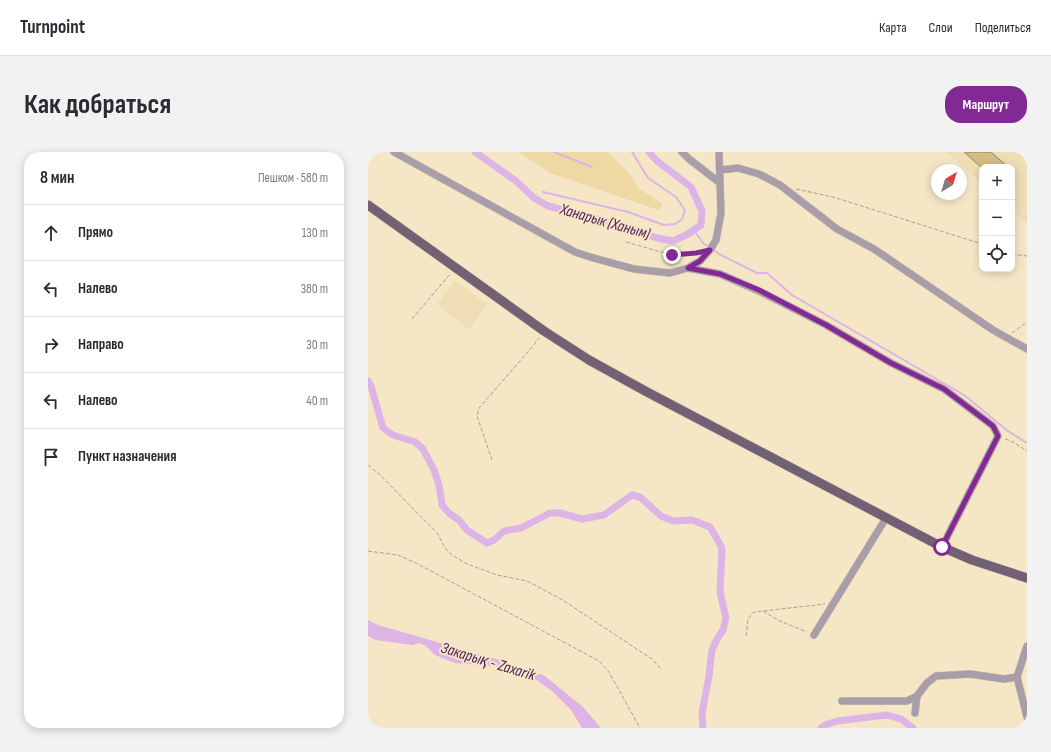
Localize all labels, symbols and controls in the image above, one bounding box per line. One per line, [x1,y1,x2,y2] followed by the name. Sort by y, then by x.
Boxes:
[20,16,85,39] text: Turnpoint
[879,19,907,36] text: Карта
[929,19,953,36] text: Слои
[975,19,1031,36] text: Поделиться
[945,86,1027,123] button: Маршрут
[24,88,171,121] text: Как добраться
[931,164,967,200] north arrow
[979,164,1015,272] map controls
[979,164,1015,200] button: +
[40,168,74,188] text: 8 мин
[258,170,328,186] text: Пешком · 580 m
[557,200,653,244] water label: Ханарык (Ханым)
[979,200,1015,236] button: −
[40,222,62,244] icon: ahead
[78,223,113,242] text: Прямо
[302,225,328,241] text: 130 m
[979,236,1015,272] button: locate
[663,246,681,264] route end
[40,278,62,300] icon: left
[78,279,118,298] text: Налево
[301,281,328,297] text: 380 m
[40,334,62,356] icon: right
[78,335,124,354] text: Направо
[306,337,328,353] text: 30 m
[40,390,62,412] icon: left
[78,391,118,410] text: Налево
[306,393,328,409] text: 40 m
[40,446,62,468] icon: arrive
[78,447,176,466] text: Пункт назначения
[933,538,951,556] route start
[439,639,538,686] water label: Закарық - Zaxarik

